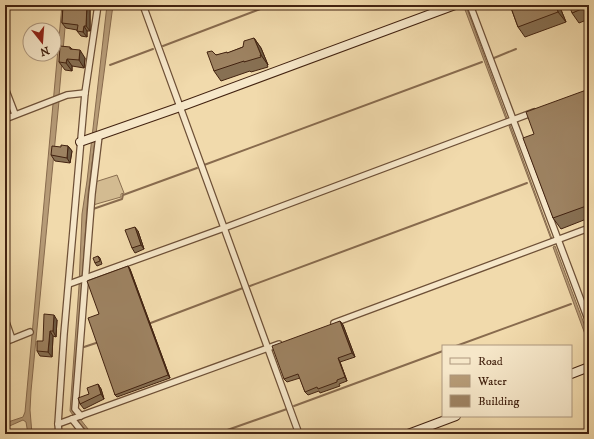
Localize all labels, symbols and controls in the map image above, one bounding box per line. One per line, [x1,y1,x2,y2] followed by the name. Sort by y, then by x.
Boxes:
[22,22,62,62] north arrow
[38,43,51,59] text: N
[442,345,572,417] legend
[478,354,503,369] text: Road
[477,374,507,389] text: Water
[478,394,519,409] text: Building

